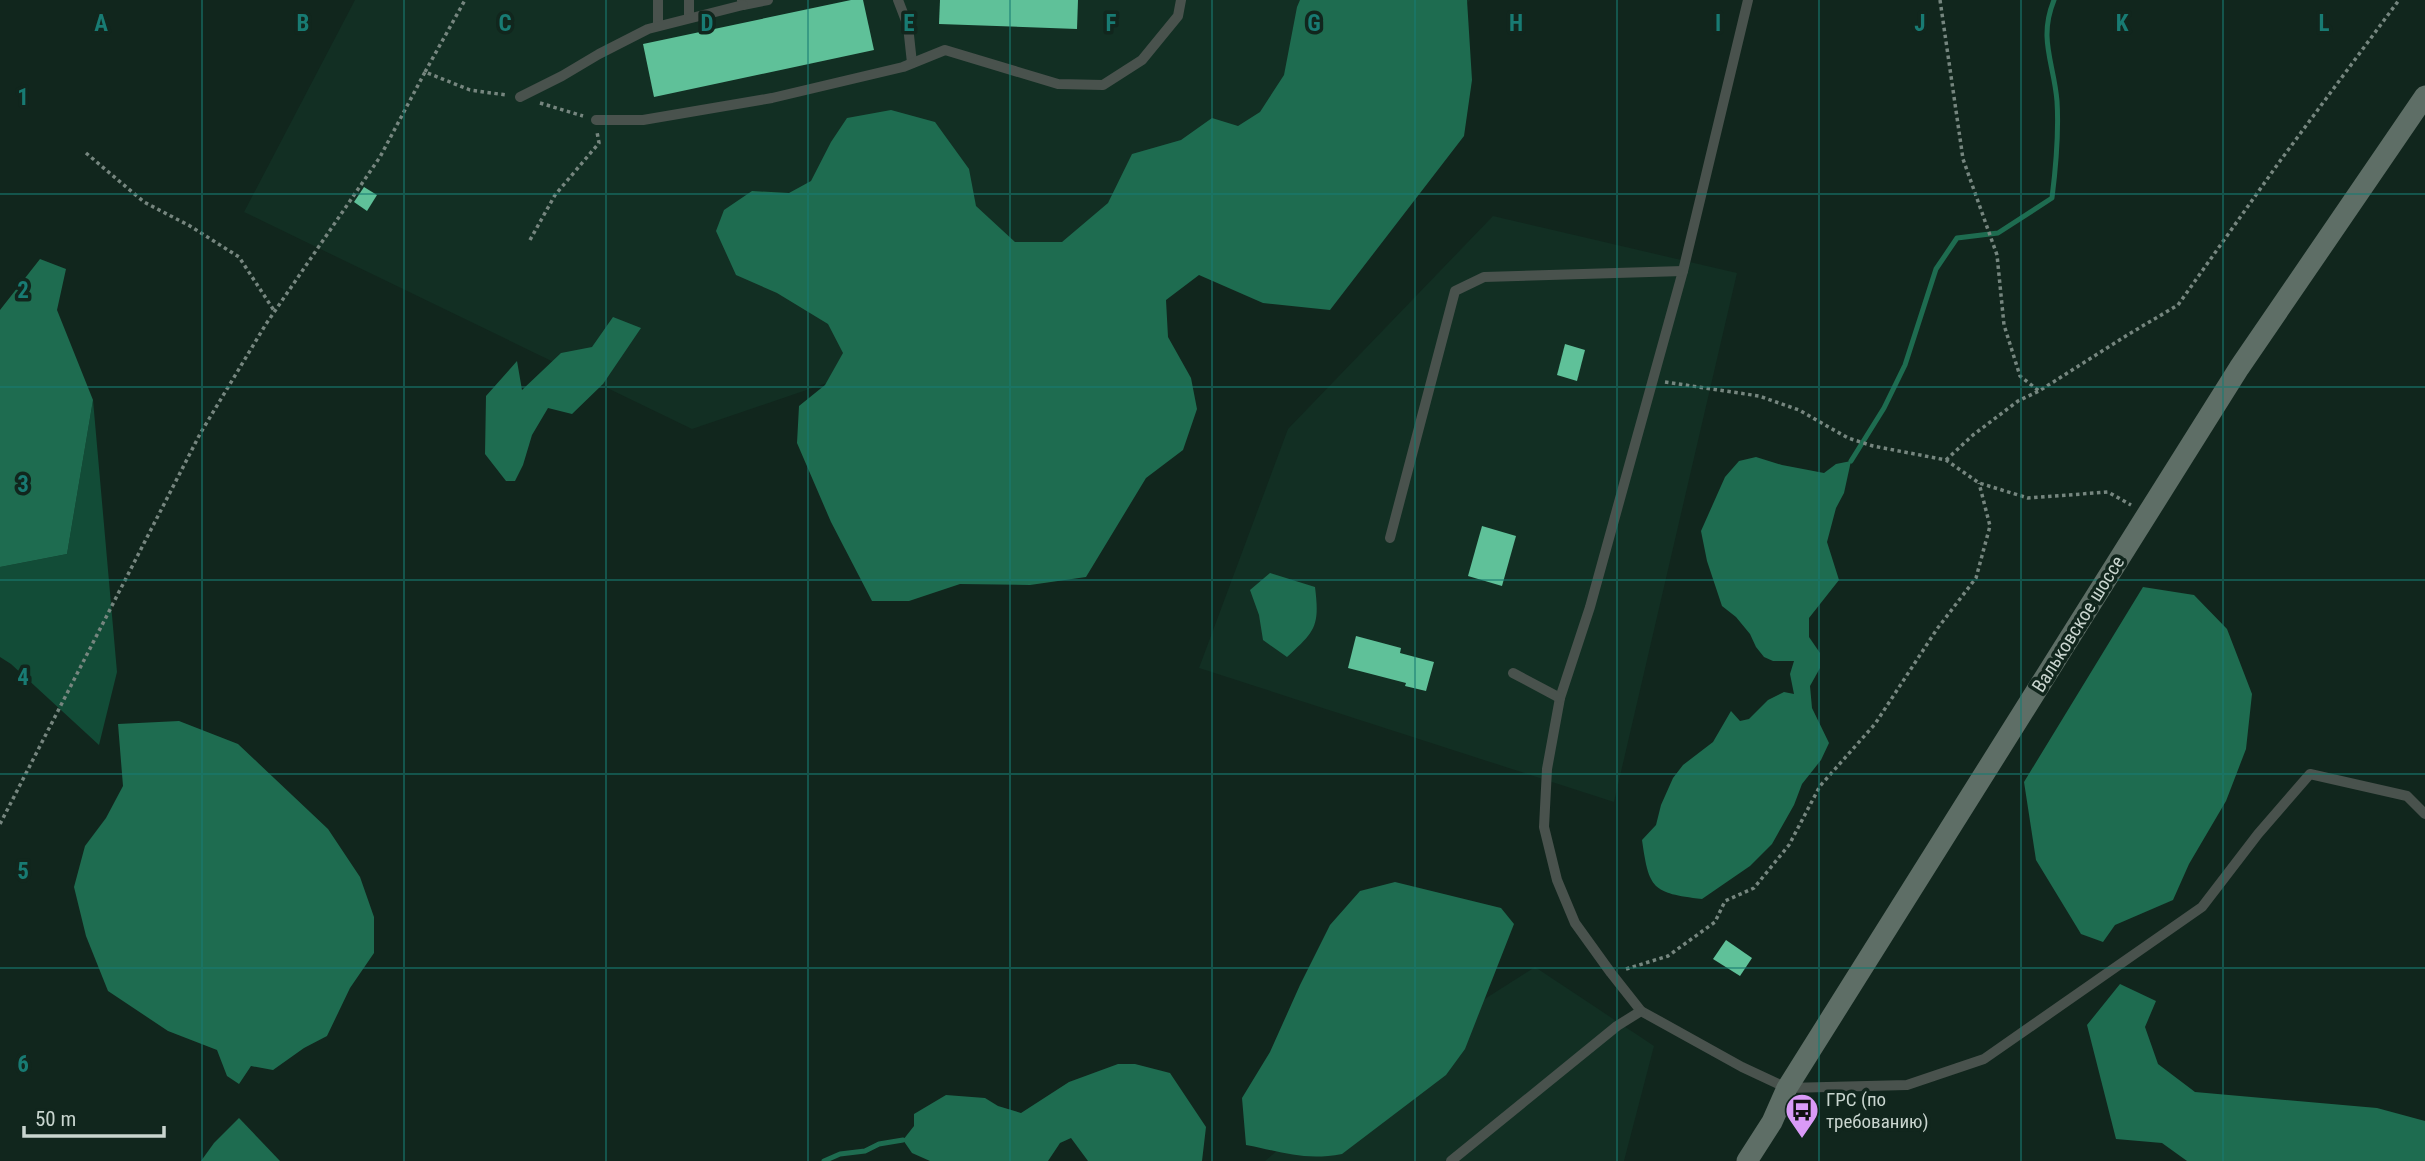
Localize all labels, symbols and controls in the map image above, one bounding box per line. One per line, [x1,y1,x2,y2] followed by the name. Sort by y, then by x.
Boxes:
[94,10,108,37] text: A
[297,10,309,37] text: B
[498,10,512,37] text: C
[701,10,714,37] text: D
[903,10,915,37] text: E
[1106,10,1117,37] text: F
[1307,10,1321,37] text: G
[1509,10,1523,37] text: H
[1715,10,1721,37] text: I
[1914,10,1926,37] text: J
[2116,10,2129,37] text: K
[2318,10,2330,37] text: L
[17,84,29,111] text: 1
[17,277,29,304] text: 2
[17,471,29,498] text: 3
[2027,552,2129,696] street label: Вальковское шоссе
[17,664,29,691] text: 4
[17,858,29,885] text: 5
[17,1051,29,1078] text: 6
[1826,1088,1929,1133] place label: ГРС (по требованию)
[1783,1091,1821,1140] bus stop icon: ГРС (по требованию)
[24,1094,164,1138] scale bar
[35,1107,76,1131] text: 50 m

